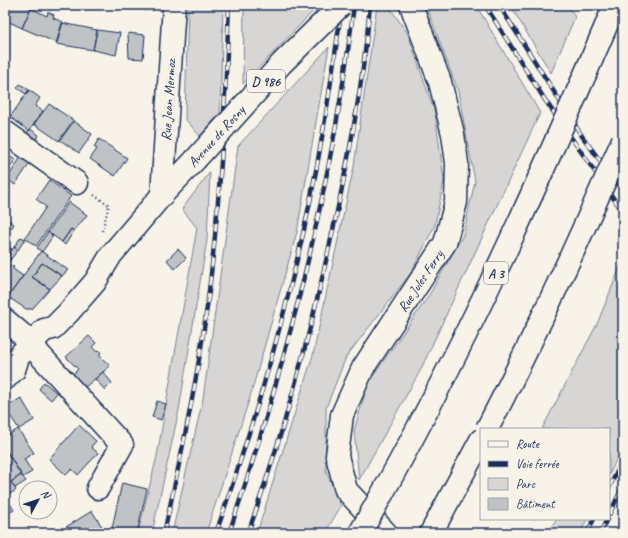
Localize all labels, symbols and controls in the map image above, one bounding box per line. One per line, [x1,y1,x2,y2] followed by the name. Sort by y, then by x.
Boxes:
[157,57,180,142] street label: Rue Jean Mermoz
[247,70,285,92] road number: D 986
[184,101,249,171] street label: Avenue de Rosny
[394,246,448,315] street label: Rue Jules Ferry
[484,262,508,284] road number: A 3
[480,428,610,520] legend
[516,436,540,452] text: Route
[516,456,560,472] text: Voie ferrée
[516,476,536,492] text: Parc
[18,480,58,520] north arrow
[38,486,55,502] text: N
[516,496,555,512] text: Bâtiment

